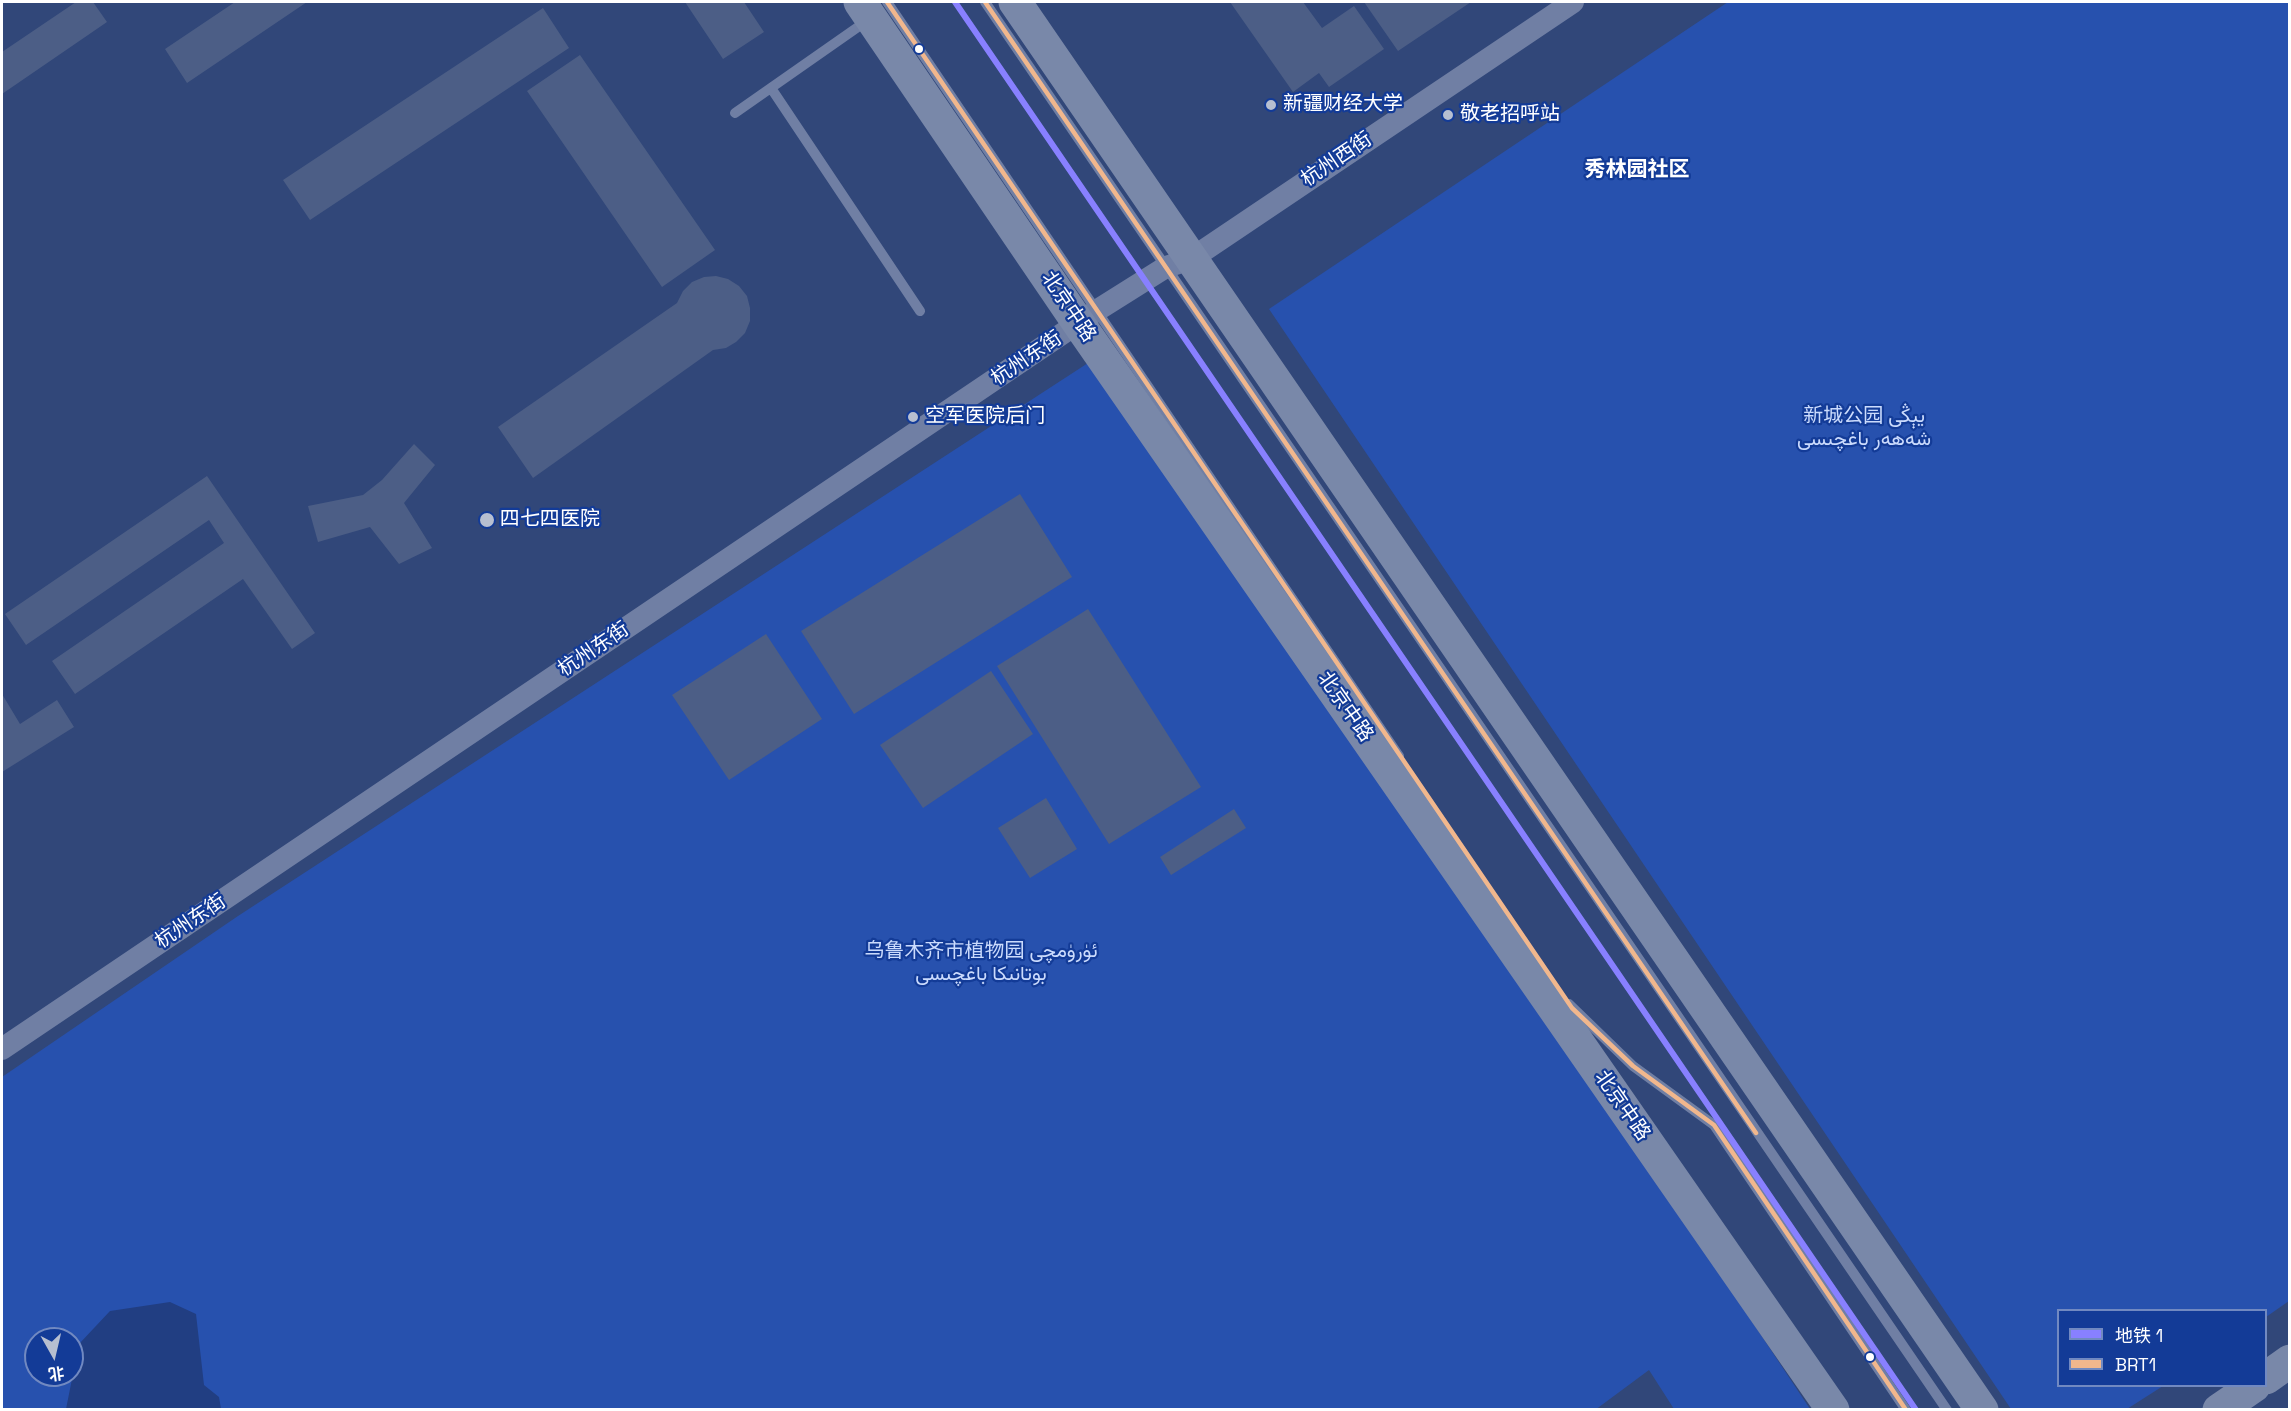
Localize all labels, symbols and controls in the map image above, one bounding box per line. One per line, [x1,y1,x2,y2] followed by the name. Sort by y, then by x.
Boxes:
[913,43,925,55] unlabelled marker
[1283,93,1403,117] place label: 新疆财经大学
[1264,98,1278,112] marker: 新疆财经大学
[1460,103,1560,127] place label: 敬老招呼站
[1441,108,1455,122] marker: 敬老招呼站
[1297,128,1377,192] street label: 杭州西街
[1585,157,1689,183] district label: 秀林园社区
[1036,267,1100,347] street label: 北京中路
[987,327,1067,391] street label: 杭州东街
[925,405,1045,429] place label: 空军医院后门
[1797,405,1931,452] park label: 新城公园 يېڭى شەھەر باغچىسى
[906,410,920,424] marker: 空军医院后门
[500,508,600,532] place label: 四七四医院
[478,511,496,529] marker: 四七四医院
[554,618,634,682] street label: 杭州东街
[1312,667,1378,747] street label: 北京中路
[151,890,231,954] street label: 杭州东街
[864,940,1098,987] park label: 乌鲁木齐市植物园 ئۈرۈمچى بوتانىكا باغچىسى
[1589,1066,1655,1146] street label: 北京中路
[2057,1309,2267,1387] legend
[2115,1324,2163,1347] text: 地铁 1
[24,1327,84,1387] north arrow
[1864,1351,1876,1363] unlabelled marker
[2115,1353,2156,1376] text: BRT1
[47,1362,66,1385] text: 北

